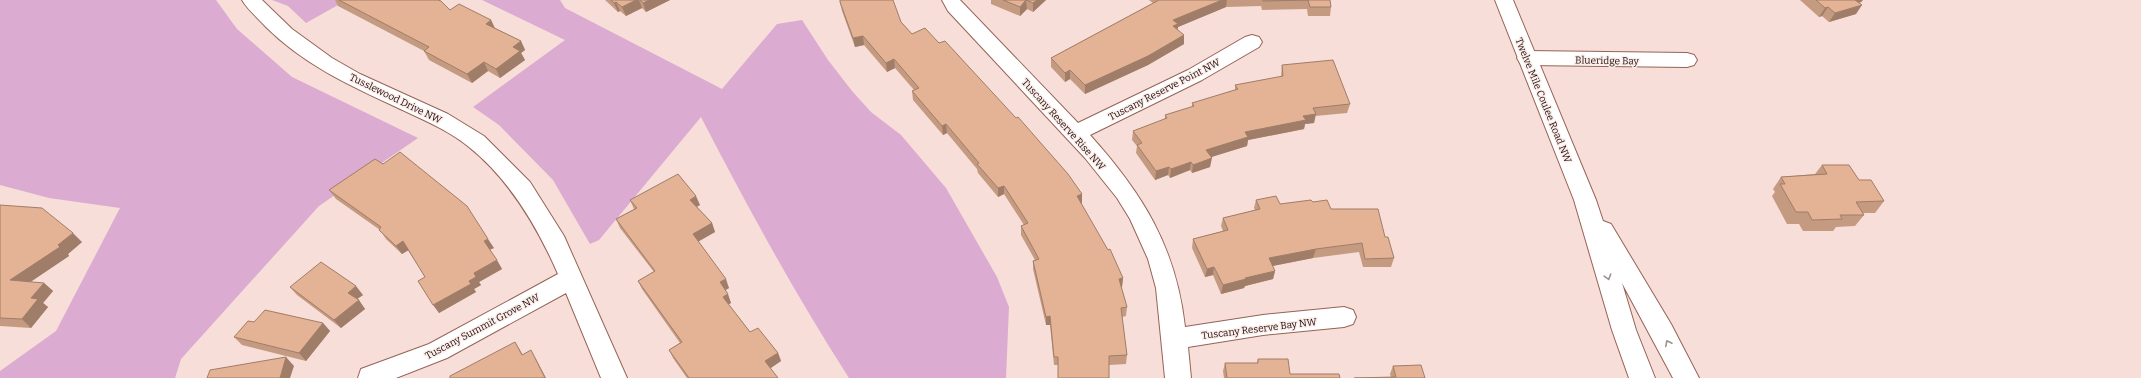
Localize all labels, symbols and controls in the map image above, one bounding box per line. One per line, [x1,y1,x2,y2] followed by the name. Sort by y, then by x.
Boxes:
[1512,36,1574,165] street label: Twelve Mile Coulee Road NW
[1575,54,1640,68] street label: Blueridge Bay
[1107,56,1223,123] street label: Tuscany Reserve Point NW
[347,71,444,127] street label: Tusslewood Drive NW
[1019,76,1108,173] street label: Tuscany Reserve Rise NW
[1603,274,1612,281] one-way arrow
[423,291,542,362] street label: Tuscany Summit Grove NW
[1201,316,1318,342] street label: Tuscany Reserve Bay NW
[1666,340,1673,348] one-way arrow

